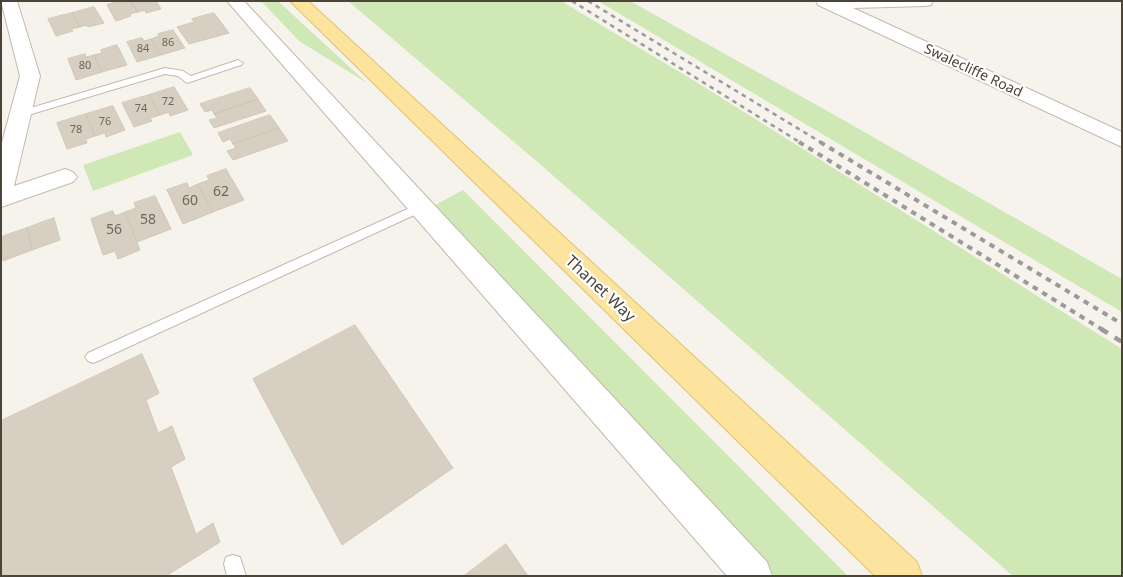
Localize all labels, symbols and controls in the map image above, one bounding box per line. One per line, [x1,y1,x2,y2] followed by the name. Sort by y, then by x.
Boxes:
[162,36,174,50] house number: 86
[921,41,1025,101] street label: Swalecliffe Road
[137,42,149,56] house number: 84
[79,59,91,73] house number: 80
[162,95,174,109] house number: 72
[135,102,147,116] house number: 74
[99,115,111,129] house number: 76
[70,123,82,137] house number: 78
[213,184,229,200] house number: 62
[182,193,198,209] house number: 60
[140,212,156,228] house number: 58
[106,222,122,238] house number: 56
[561,252,639,326] street label: Thanet Way

